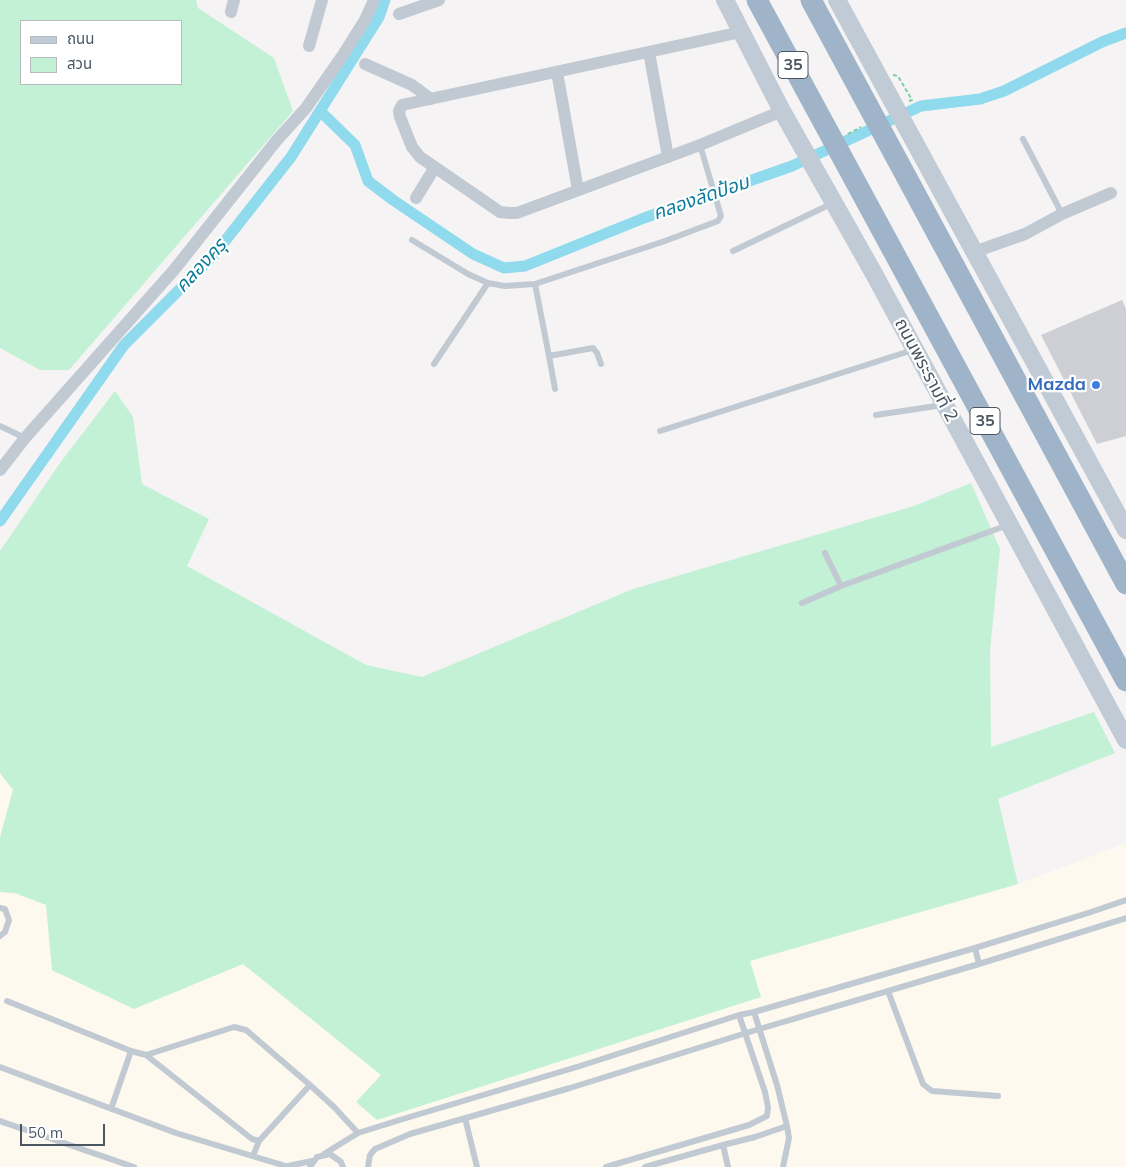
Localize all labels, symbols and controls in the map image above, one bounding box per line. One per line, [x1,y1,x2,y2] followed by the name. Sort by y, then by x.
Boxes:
[20,20,182,85] legend
[67,29,94,48] text: ถนน
[778,52,808,78] road number: 35
[67,54,92,73] text: สวน
[650,171,752,225] water label: คลองลัดป้อม
[171,235,231,297] water label: คลองครุ
[890,315,962,425] street label: ถนนพระรามที่ 2
[1028,374,1086,396] place label: Mazda
[1090,379,1102,391] marker: Mazda
[970,408,1000,434] road number: 35
[22,1114,108,1146] scale bar
[28,1123,63,1142] text: 50 m

